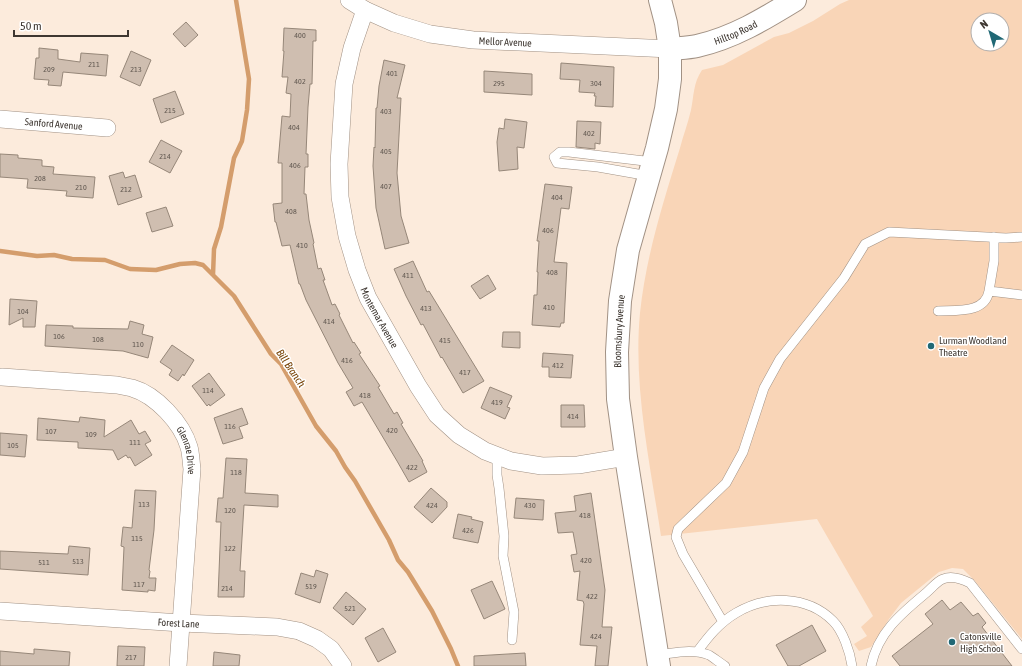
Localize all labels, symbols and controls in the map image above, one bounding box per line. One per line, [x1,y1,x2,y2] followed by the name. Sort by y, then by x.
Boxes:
[14,12,128,38] scale bar
[970,12,1010,52] north arrow
[978,17,990,31] text: N
[712,18,759,47] street label: Hilltop Road
[20,19,42,33] text: 50 m
[294,31,306,40] house number: 400
[478,35,533,48] street label: Mellor Avenue
[88,60,100,69] house number: 211
[43,65,55,74] house number: 209
[130,65,142,74] house number: 213
[386,69,398,78] house number: 401
[294,77,306,86] house number: 402
[493,79,505,88] house number: 295
[590,79,602,88] house number: 304
[164,106,176,115] house number: 215
[380,107,392,116] house number: 403
[24,116,84,131] street label: Sanford Avenue
[288,123,300,132] house number: 404
[583,129,595,138] house number: 402
[380,147,392,156] house number: 405
[159,152,171,161] house number: 214
[289,161,301,170] house number: 406
[34,174,46,183] house number: 208
[380,182,392,191] house number: 407
[75,183,87,192] house number: 210
[120,185,132,194] house number: 212
[551,193,563,202] house number: 404
[285,207,297,216] house number: 408
[542,226,554,235] house number: 406
[296,241,308,250] house number: 410
[546,268,558,277] house number: 408
[402,271,414,280] house number: 411
[359,286,401,350] street label: Montemar Avenue
[611,293,626,368] street label: Bloomsbury Avenue
[543,303,555,312] house number: 410
[420,304,432,313] house number: 413
[17,307,29,316] house number: 104
[323,317,335,326] house number: 414
[53,332,65,341] house number: 106
[92,335,104,344] house number: 108
[939,335,1007,358] place label: Lurman Woodland Theatre
[439,336,451,345] house number: 415
[132,340,144,349] house number: 110
[926,341,936,351] marker: Lurman Woodland Theatre
[274,347,308,390] water label: Bill Branch
[341,356,353,365] house number: 416
[552,361,564,370] house number: 412
[459,368,471,377] house number: 417
[202,386,214,395] house number: 114
[359,391,371,400] house number: 418
[491,398,503,407] house number: 419
[567,412,579,421] house number: 414
[224,422,236,431] house number: 116
[175,424,198,475] street label: Glenrae Drive
[386,426,398,435] house number: 420
[45,427,57,436] house number: 107
[85,430,97,439] house number: 109
[129,438,141,447] house number: 111
[7,441,19,450] house number: 105
[406,463,418,472] house number: 422
[230,468,242,477] house number: 118
[138,500,150,509] house number: 113
[426,501,438,510] house number: 424
[524,501,536,510] house number: 430
[224,506,236,515] house number: 120
[579,511,591,520] house number: 418
[462,526,474,535] house number: 426
[131,534,143,543] house number: 115
[224,544,236,553] house number: 122
[580,556,592,565] house number: 420
[72,557,84,566] house number: 513
[38,558,50,567] house number: 511
[133,580,145,589] house number: 117
[305,582,317,591] house number: 519
[221,584,233,593] house number: 214
[586,592,598,601] house number: 422
[344,604,356,613] house number: 521
[157,616,200,629] street label: Forest Lane
[960,631,1004,654] place label: Catonsville High School
[590,632,602,641] house number: 424
[947,637,957,647] marker: Catonsville High School
[125,653,137,662] house number: 217

